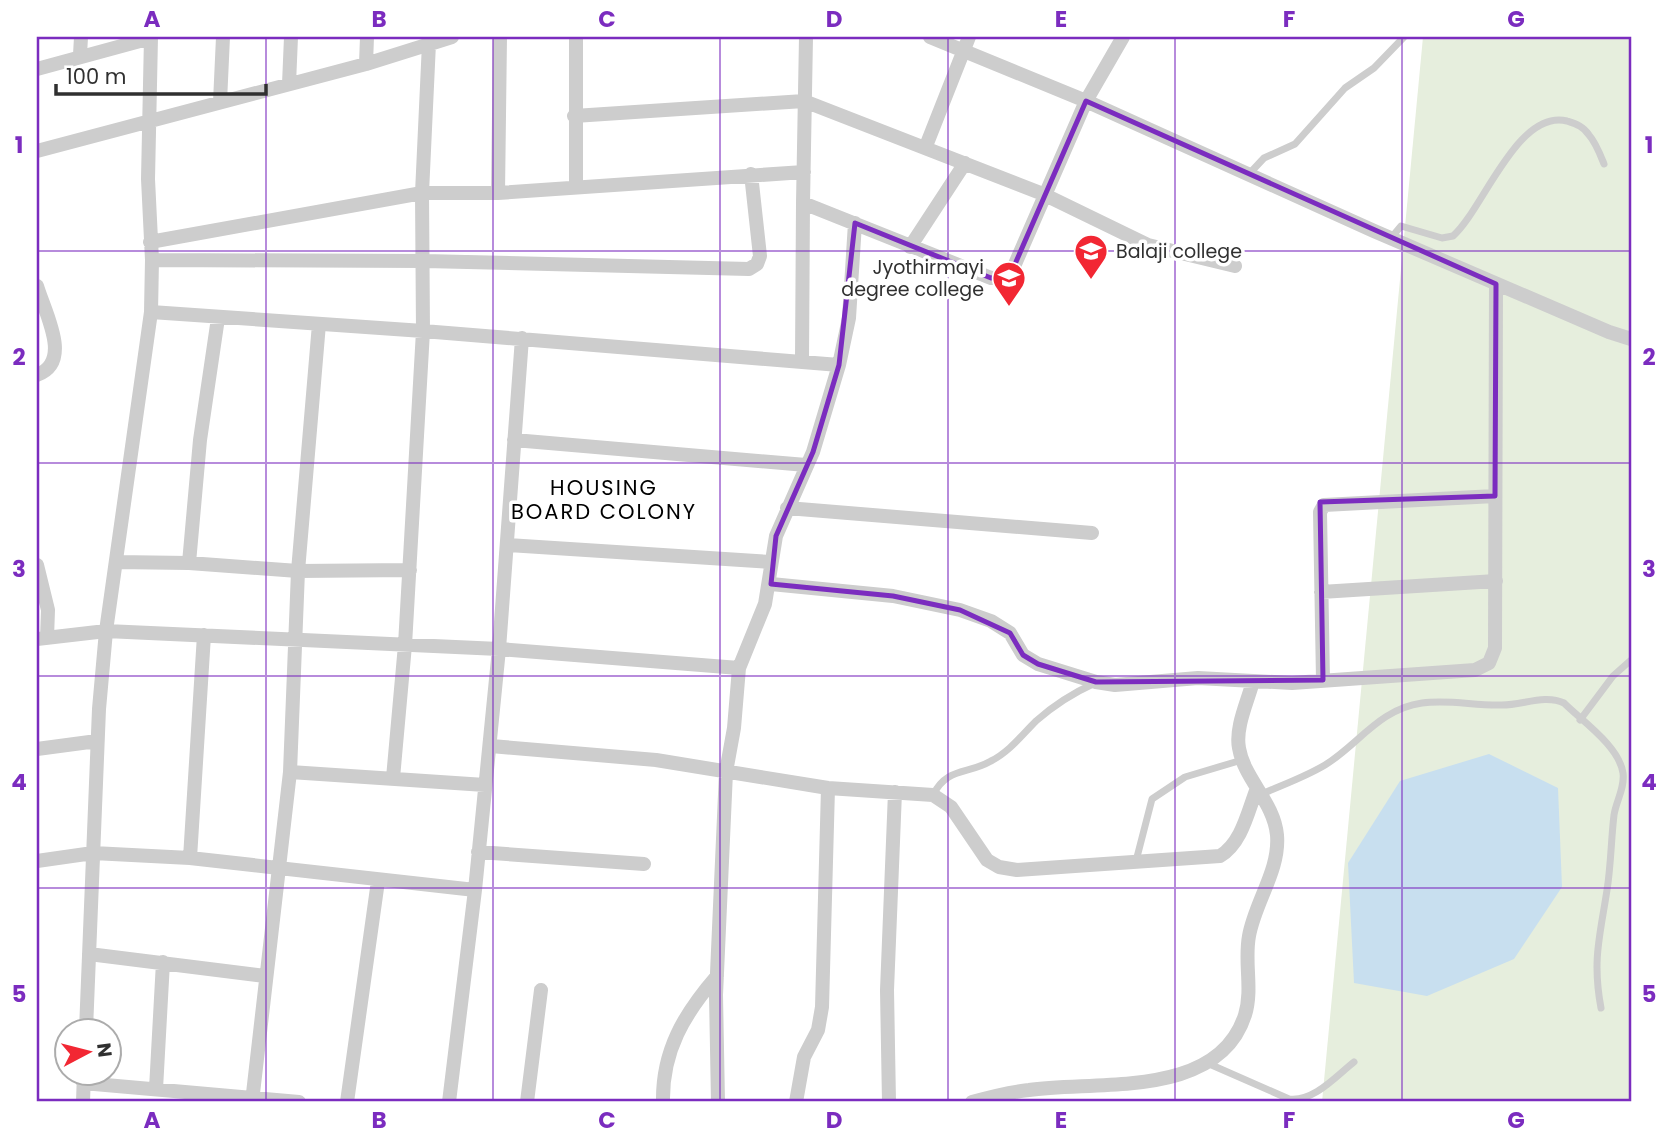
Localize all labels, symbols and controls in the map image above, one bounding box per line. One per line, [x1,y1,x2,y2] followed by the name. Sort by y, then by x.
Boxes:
[144,3,161,35] text: A
[371,3,387,35] text: B
[598,3,616,35] text: C
[826,3,842,35] text: D
[1055,3,1067,35] text: E
[1283,3,1295,35] text: F
[1507,3,1525,35] text: G
[56,52,266,96] scale bar
[66,62,126,91] text: 100 m
[15,129,23,161] text: 1
[1645,129,1653,161] text: 1
[1072,232,1110,281] school or university icon: Balaji college
[1116,238,1242,265] place label: Balaji college
[841,254,984,303] place label: Jyothirmayi degree college
[990,259,1028,308] school or university icon: Jyothirmayi degree college
[12,341,26,373] text: 2
[1642,341,1656,373] text: 2
[511,473,697,526] district label: HOUSING BOARD COLONY
[12,553,26,585] text: 3
[1642,553,1656,585] text: 3
[11,766,27,798] text: 4
[1641,766,1657,798] text: 4
[12,978,26,1010] text: 5
[1642,978,1656,1010] text: 5
[52,1016,122,1086] north arrow
[90,1041,119,1059] text: N
[144,1104,161,1136] text: A
[371,1104,387,1136] text: B
[598,1104,616,1136] text: C
[826,1104,842,1136] text: D
[1055,1104,1067,1136] text: E
[1283,1104,1295,1136] text: F
[1507,1104,1525,1136] text: G

